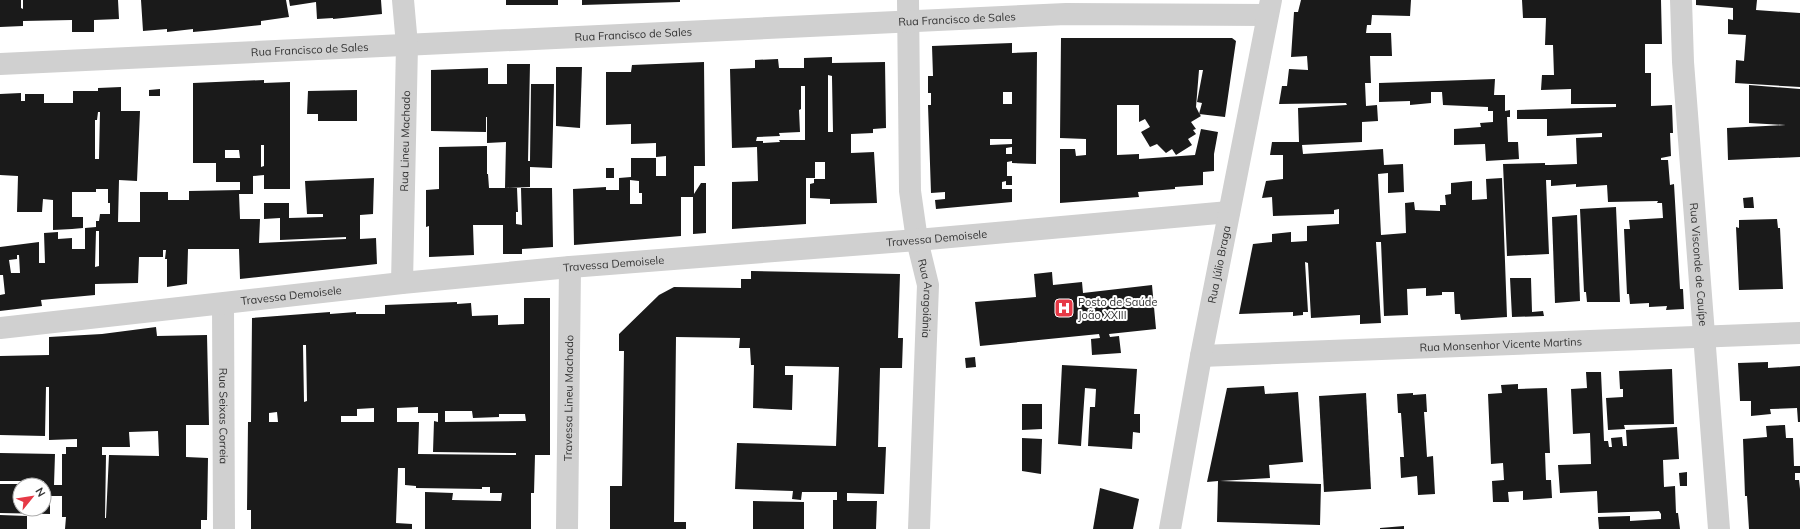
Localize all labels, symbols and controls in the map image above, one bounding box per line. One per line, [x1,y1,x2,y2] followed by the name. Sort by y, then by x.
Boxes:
[898,9,1016,29] street label: Rua Francisco de Sales
[574,25,692,44] street label: Rua Francisco de Sales
[251,40,369,59] street label: Rua Francisco de Sales
[397,90,413,192] street label: Rua Lineu Machado
[1687,202,1710,327] street label: Rua Visconde de Cauípe
[1204,224,1233,305] street label: Rua Júlio Braga
[886,227,988,249] street label: Travessa Demoisele
[562,253,665,275] street label: Travessa Demoisele
[915,257,935,338] street label: Rua Aragoiânia
[240,283,342,308] street label: Travessa Demoisele
[1078,295,1157,322] place label: Posto de Saúde João XXIII
[1053,297,1075,319] hospital icon: Posto de Saúde João XXIII
[1419,334,1582,355] street label: Rua Monsenhor Vicente Martins
[561,335,576,461] street label: Travessa Lineu Machado
[216,368,231,464] street label: Rua Seixas Correia
[12,477,52,517] north arrow
[33,485,49,499] text: N

